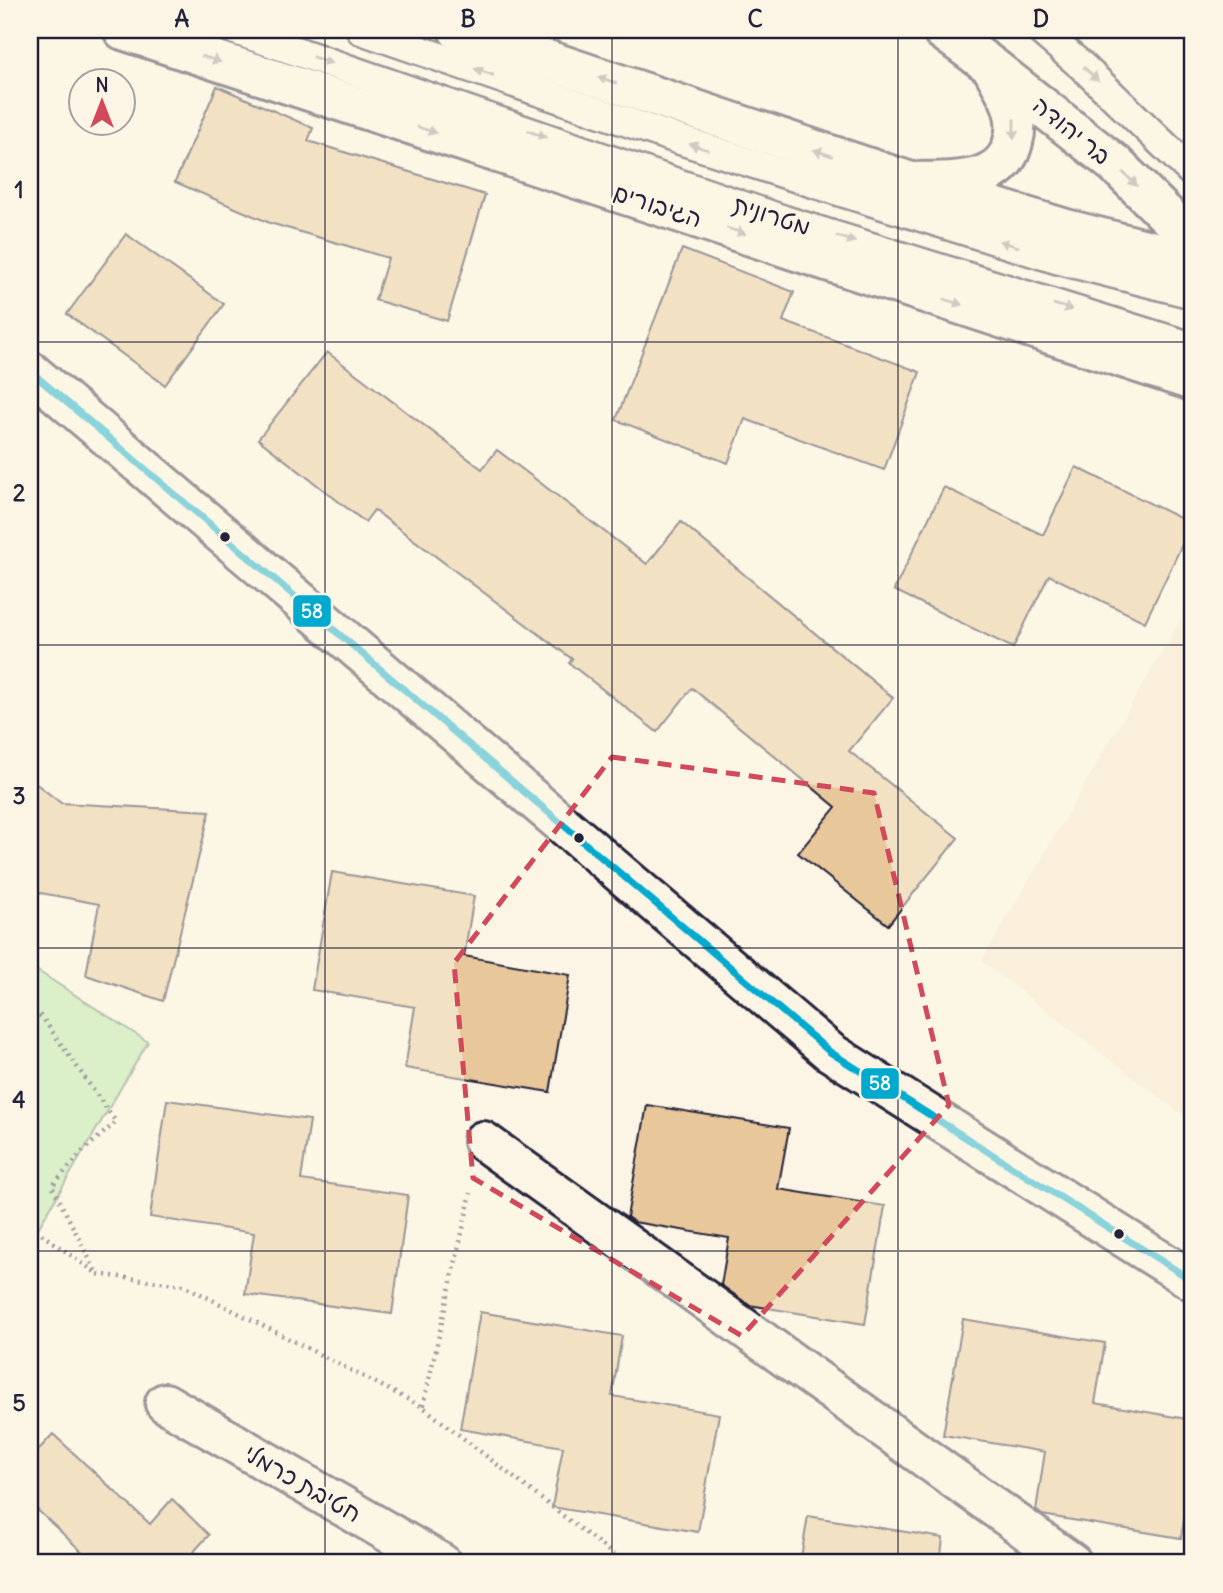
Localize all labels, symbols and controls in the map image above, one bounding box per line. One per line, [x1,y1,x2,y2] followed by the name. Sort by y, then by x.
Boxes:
[175,4,190,33] text: A
[460,4,476,33] text: B
[747,4,763,33] text: C
[1033,4,1049,33] text: D
[201,54,222,64] one-way arrow
[312,55,333,66] one-way arrow
[66,66,136,136] north arrow
[473,66,494,77] one-way arrow
[1082,66,1099,82] one-way arrow
[95,73,109,97] text: N
[597,74,618,85] one-way arrow
[1027,89,1117,171] street label: בר יהודה
[1008,118,1020,140] one-way arrow
[417,125,438,135] one-way arrow
[527,129,548,140] one-way arrow
[688,141,709,151] one-way arrow
[812,147,833,158] one-way arrow
[1121,170,1138,186] one-way arrow
[14,175,24,204] text: 1
[610,177,706,233] street label: הגיבורים
[729,188,815,242] street label: מטרונית
[726,226,747,237] one-way arrow
[835,234,856,245] one-way arrow
[998,239,1019,249] one-way arrow
[942,297,963,308] one-way arrow
[1052,302,1073,313] one-way arrow
[13,478,26,507] text: 2
[218,530,232,544] unlabelled marker
[292,594,332,628] line badge: 58
[301,599,323,623] text: 58
[12,781,26,810] text: 3
[572,831,586,845] unlabelled marker
[860,1067,900,1100] line badge: 58
[869,1071,891,1095] text: 58
[12,1085,26,1114] text: 4
[1112,1227,1126,1241] unlabelled marker
[12,1388,26,1417] text: 5
[239,1438,367,1528] street label: חטיבת כרמלי

